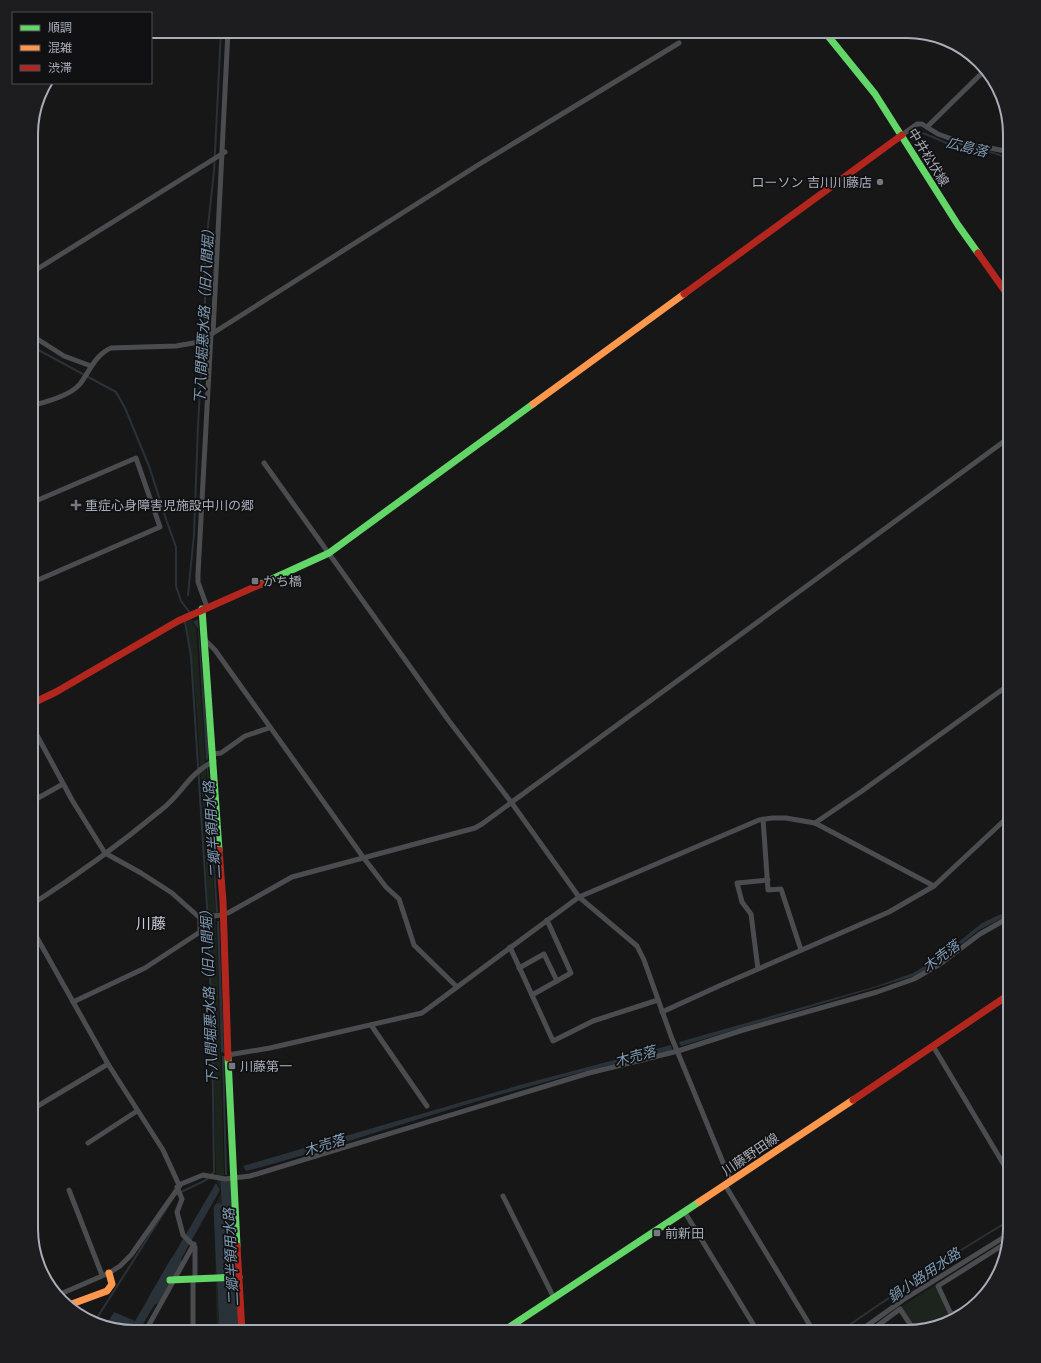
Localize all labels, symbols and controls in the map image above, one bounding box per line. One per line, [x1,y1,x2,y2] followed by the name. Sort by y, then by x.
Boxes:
[12,12,152,84] legend
[48,20,72,35] text: 順調
[48,40,72,55] text: 混雑
[48,60,72,75] text: 渋滞
[905,125,953,189] street label: 中井松伏線
[944,133,991,161] water label: 広島落
[751,174,872,190] place label: ローソン 吉川川藤店
[875,177,885,187] marker: ローソン 吉川川藤店
[190,222,218,404] water label: 下八間堀悪水路（旧八間堀）
[85,497,254,513] place label: 重症心身障害児施設中川の郷
[70,499,82,511] marker: 重症心身障害児施設中川の郷
[263,573,302,589] place label: かち橋
[250,576,260,586] marker: かち橋
[200,779,224,880] water label: 二郷半領用水路
[197,903,221,1085] water label: 下八間堀悪水路（旧八間堀）
[136,914,166,933] district label: 川藤
[919,935,965,976] water label: 木売落
[612,1041,660,1070] water label: 木売落
[240,1058,292,1074] place label: 川藤第一
[227,1061,237,1071] marker: 川藤第一
[719,1129,781,1179] street label: 川藤野田線
[301,1130,349,1160] water label: 木売落
[219,1207,243,1306] water label: 二郷半領用水路
[665,1225,704,1241] place label: 前新田
[652,1228,662,1238] marker: 前新田
[884,1243,965,1306] water label: 鍋小路用水路

